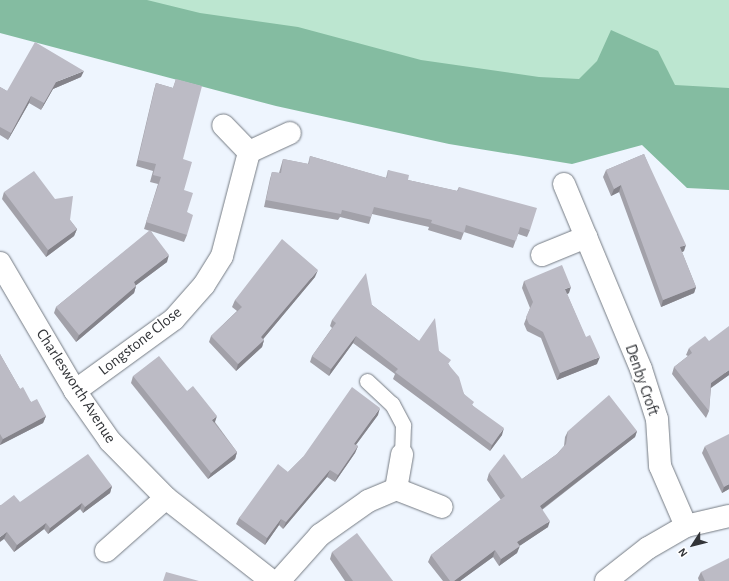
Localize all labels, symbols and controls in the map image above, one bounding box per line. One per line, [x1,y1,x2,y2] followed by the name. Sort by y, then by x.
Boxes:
[95,303,185,379] street label: Longstone Close
[32,325,120,447] street label: Charlesworth Avenue
[621,342,663,418] street label: Denby Croft
[673,525,713,565] north arrow
[676,546,690,559] text: N

